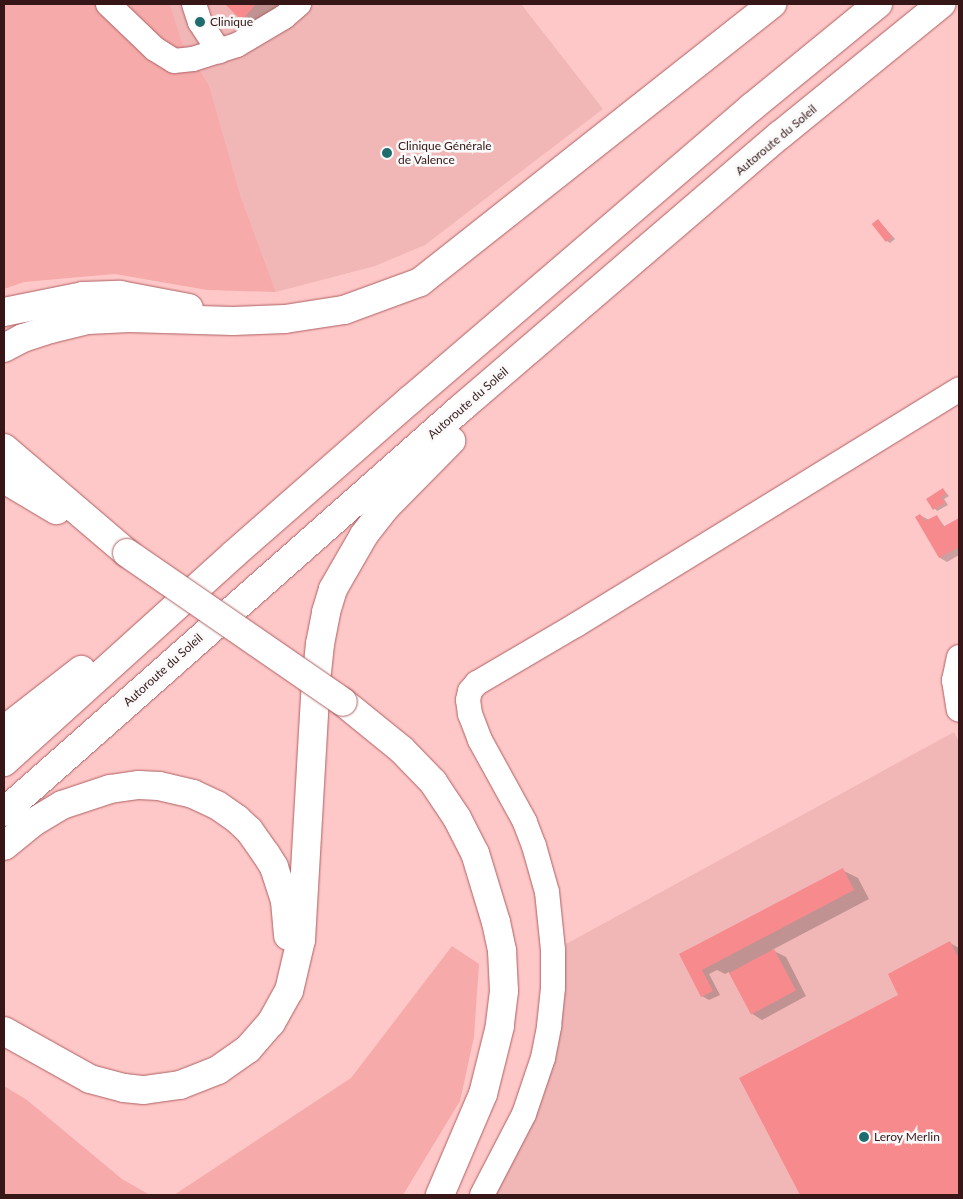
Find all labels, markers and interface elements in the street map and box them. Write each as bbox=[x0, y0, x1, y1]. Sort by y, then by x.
place label: Clinique bbox=[210, 15, 253, 29]
marker: Clinique bbox=[194, 16, 206, 28]
street label: Autoroute du Soleil bbox=[732, 102, 820, 178]
place label: Clinique Générale de Valence bbox=[398, 139, 492, 167]
marker: Clinique Générale de Valence bbox=[380, 146, 394, 160]
street label: Autoroute du Soleil bbox=[425, 364, 511, 442]
street label: Autoroute du Soleil bbox=[120, 631, 206, 709]
place label: Leroy Merlin bbox=[874, 1130, 940, 1144]
marker: Leroy Merlin bbox=[858, 1131, 870, 1143]

